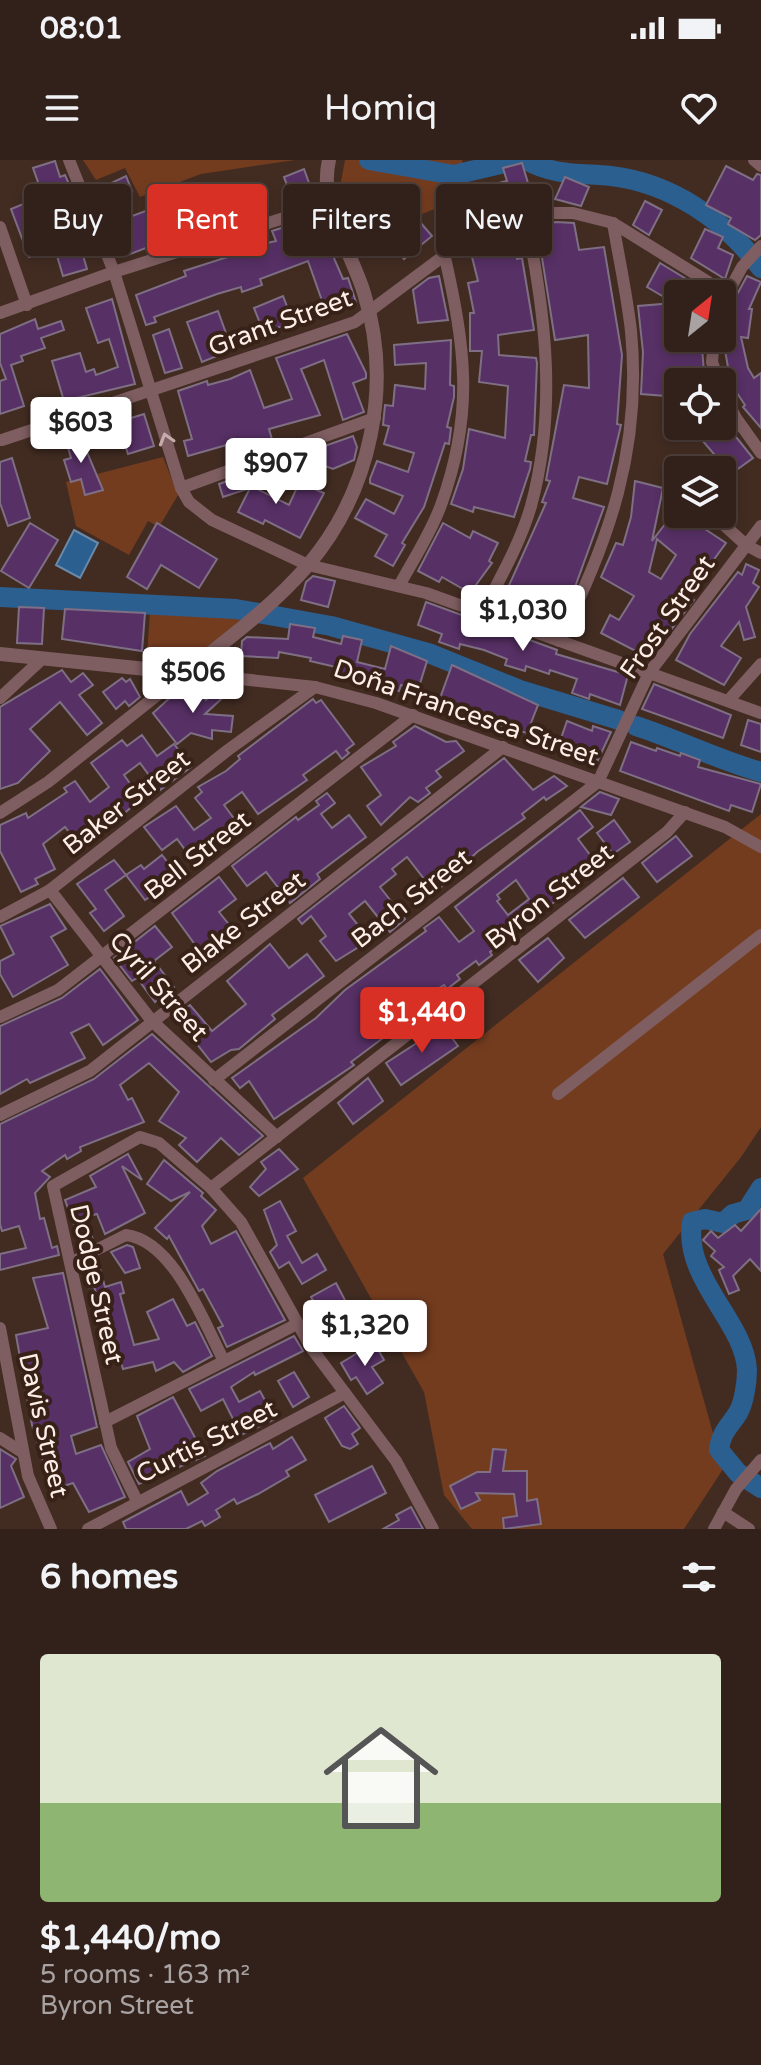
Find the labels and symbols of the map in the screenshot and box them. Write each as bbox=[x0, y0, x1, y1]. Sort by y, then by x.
north arrow bbox=[664, 280, 736, 352]
street label: Grant Street bbox=[204, 282, 356, 363]
pin: $603 bbox=[34, 397, 128, 465]
one-way arrow bbox=[159, 433, 175, 447]
pin: $907 bbox=[229, 438, 323, 506]
street label: Frost Street bbox=[613, 549, 721, 685]
pin: $1,030 bbox=[458, 585, 588, 653]
pin: $506 bbox=[146, 647, 240, 715]
street label: Doña Francesca Street bbox=[329, 653, 602, 772]
street label: Baker Street bbox=[57, 743, 196, 861]
street label: Bell Street bbox=[138, 804, 257, 907]
street label: Byron Street bbox=[479, 837, 620, 956]
street label: Bach Street bbox=[345, 842, 477, 955]
street label: Blake Street bbox=[175, 864, 311, 980]
street label: Cyril Street bbox=[103, 925, 215, 1047]
pin: $1,440 bbox=[357, 987, 487, 1055]
street label: Dodge Street bbox=[63, 1201, 130, 1367]
pin: $1,320 bbox=[300, 1300, 430, 1368]
street label: Davis Street bbox=[12, 1350, 75, 1500]
street label: Curtis Street bbox=[131, 1393, 282, 1490]

